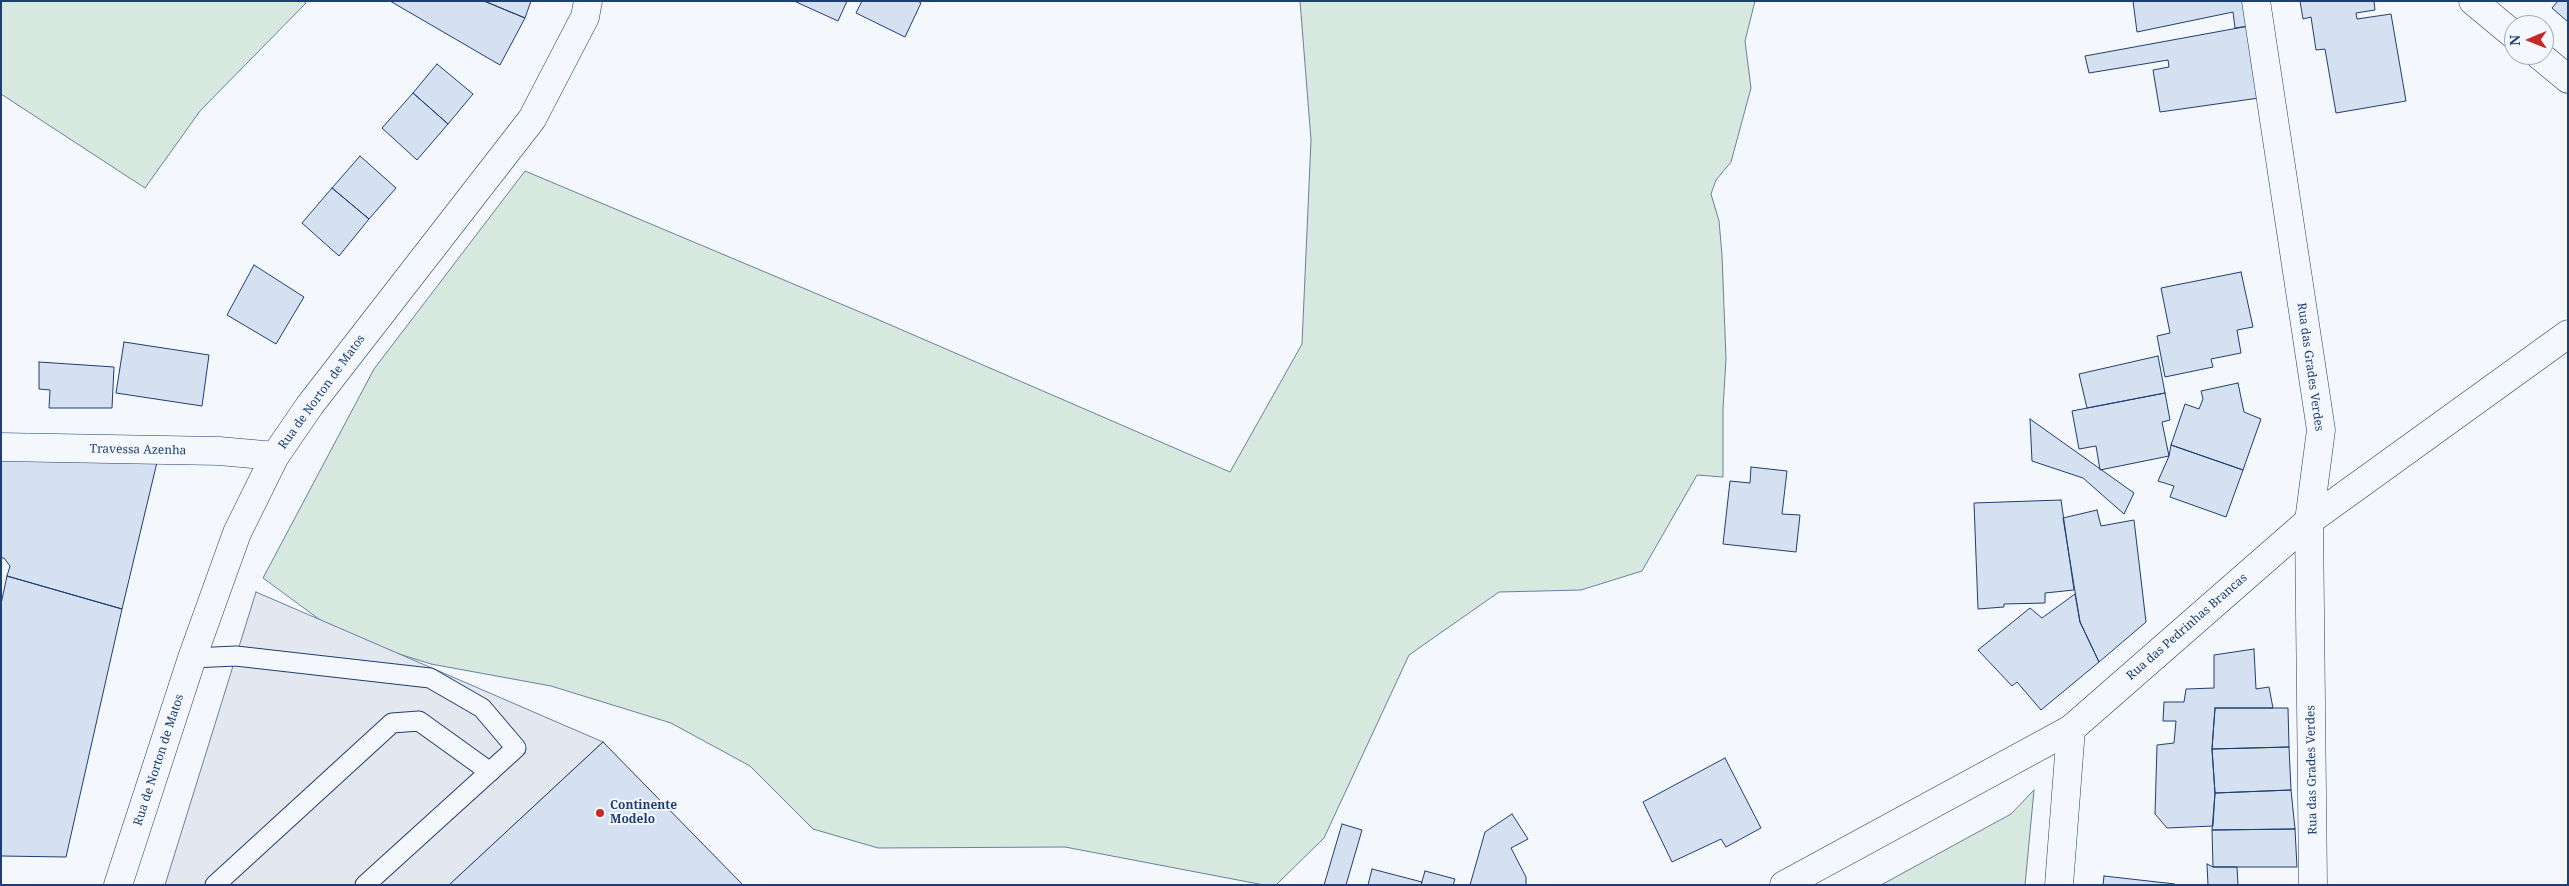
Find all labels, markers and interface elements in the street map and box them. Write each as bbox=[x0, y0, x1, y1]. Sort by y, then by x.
north arrow bbox=[2504, 15, 2554, 65]
text: N bbox=[2505, 35, 2524, 46]
street label: Rua das Grades Verdes bbox=[2294, 302, 2326, 432]
street label: Rua de Norton de Matos bbox=[276, 332, 368, 452]
street label: Travessa Azenha bbox=[90, 442, 186, 458]
street label: Rua das Pedrinhas Brancas bbox=[2124, 571, 2250, 683]
street label: Rua de Norton de Matos bbox=[131, 692, 187, 828]
street label: Rua das Grades Verdes bbox=[2304, 705, 2320, 835]
place label: Continente Modelo bbox=[610, 799, 677, 827]
marker: Continente Modelo bbox=[594, 807, 606, 819]

